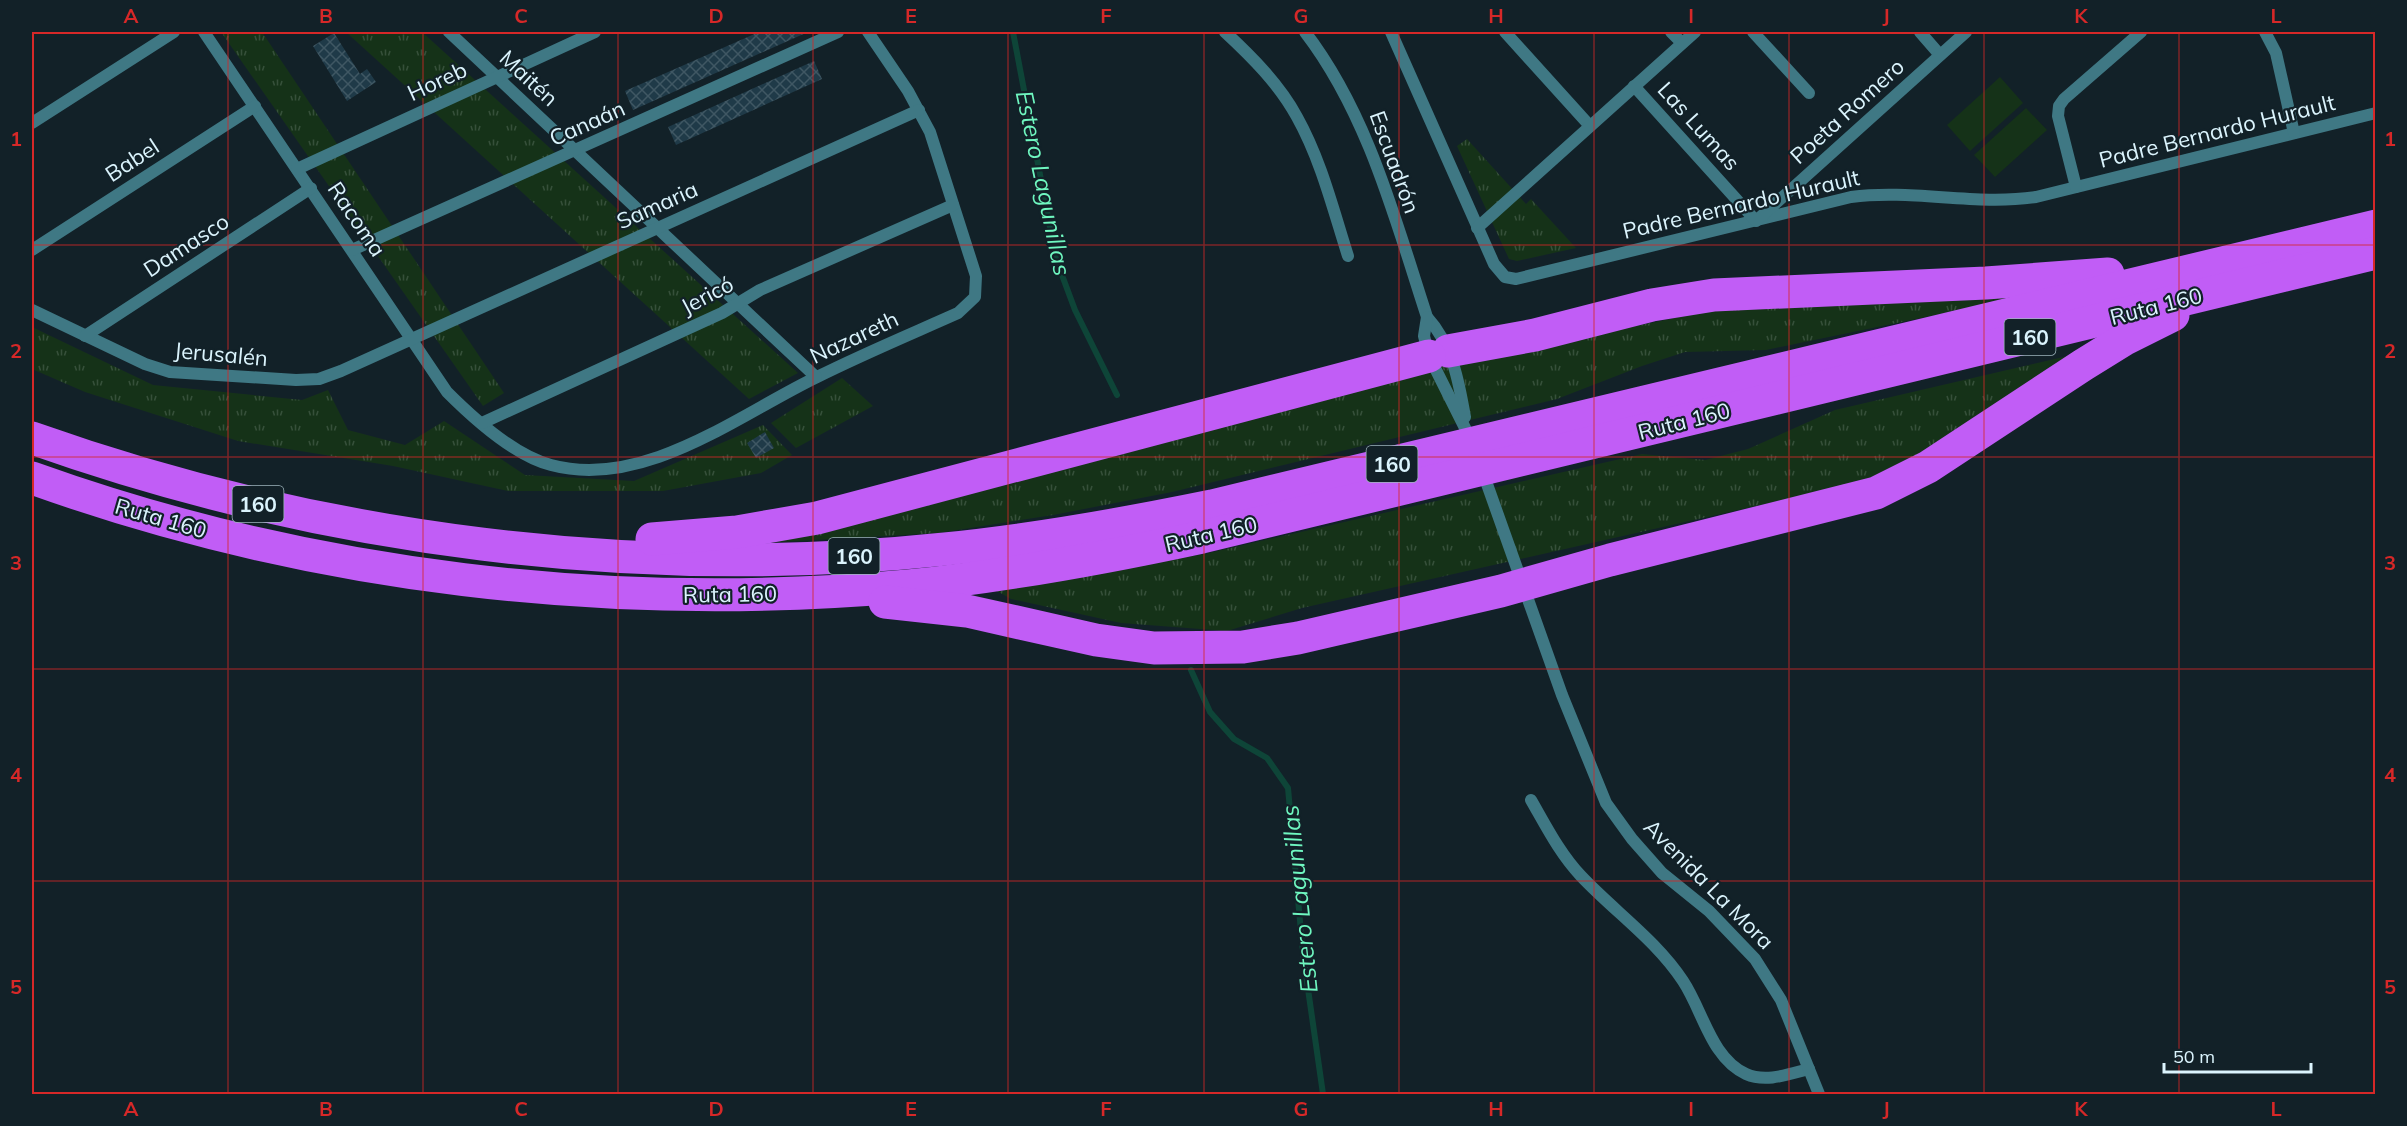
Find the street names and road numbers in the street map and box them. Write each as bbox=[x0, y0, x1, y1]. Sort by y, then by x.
street label: Maitén bbox=[494, 44, 564, 112]
street label: Poeta Romero bbox=[1784, 52, 1910, 170]
street label: Horeb bbox=[403, 55, 471, 107]
street label: Las Lumas bbox=[1652, 76, 1746, 176]
street label: Padre Bernardo Hurault bbox=[2096, 88, 2338, 174]
street label: Canaán bbox=[545, 94, 629, 152]
street label: Escuadrón bbox=[1364, 107, 1426, 217]
street label: Babel bbox=[100, 132, 164, 188]
street label: Padre Bernardo Hurault bbox=[1620, 163, 1863, 245]
street label: Samaria bbox=[612, 175, 702, 235]
street label: Racoma bbox=[322, 176, 392, 262]
street label: Damasco bbox=[138, 207, 234, 283]
street label: Jericó bbox=[676, 270, 738, 320]
street label: Ruta 160 bbox=[2107, 281, 2205, 331]
street label: Nazareth bbox=[805, 304, 903, 370]
road number: 160 bbox=[2004, 319, 2056, 355]
street label: Jerusalén bbox=[173, 336, 269, 372]
street label: Ruta 160 bbox=[1635, 396, 1733, 446]
road number: 160 bbox=[1366, 446, 1418, 482]
road number: 160 bbox=[232, 486, 284, 522]
street label: Ruta 160 bbox=[112, 492, 210, 544]
street label: Ruta 160 bbox=[1162, 510, 1260, 558]
road number: 160 bbox=[828, 538, 880, 574]
street label: Ruta 160 bbox=[683, 579, 777, 609]
street label: Avenida La Mora bbox=[1638, 813, 1780, 955]

